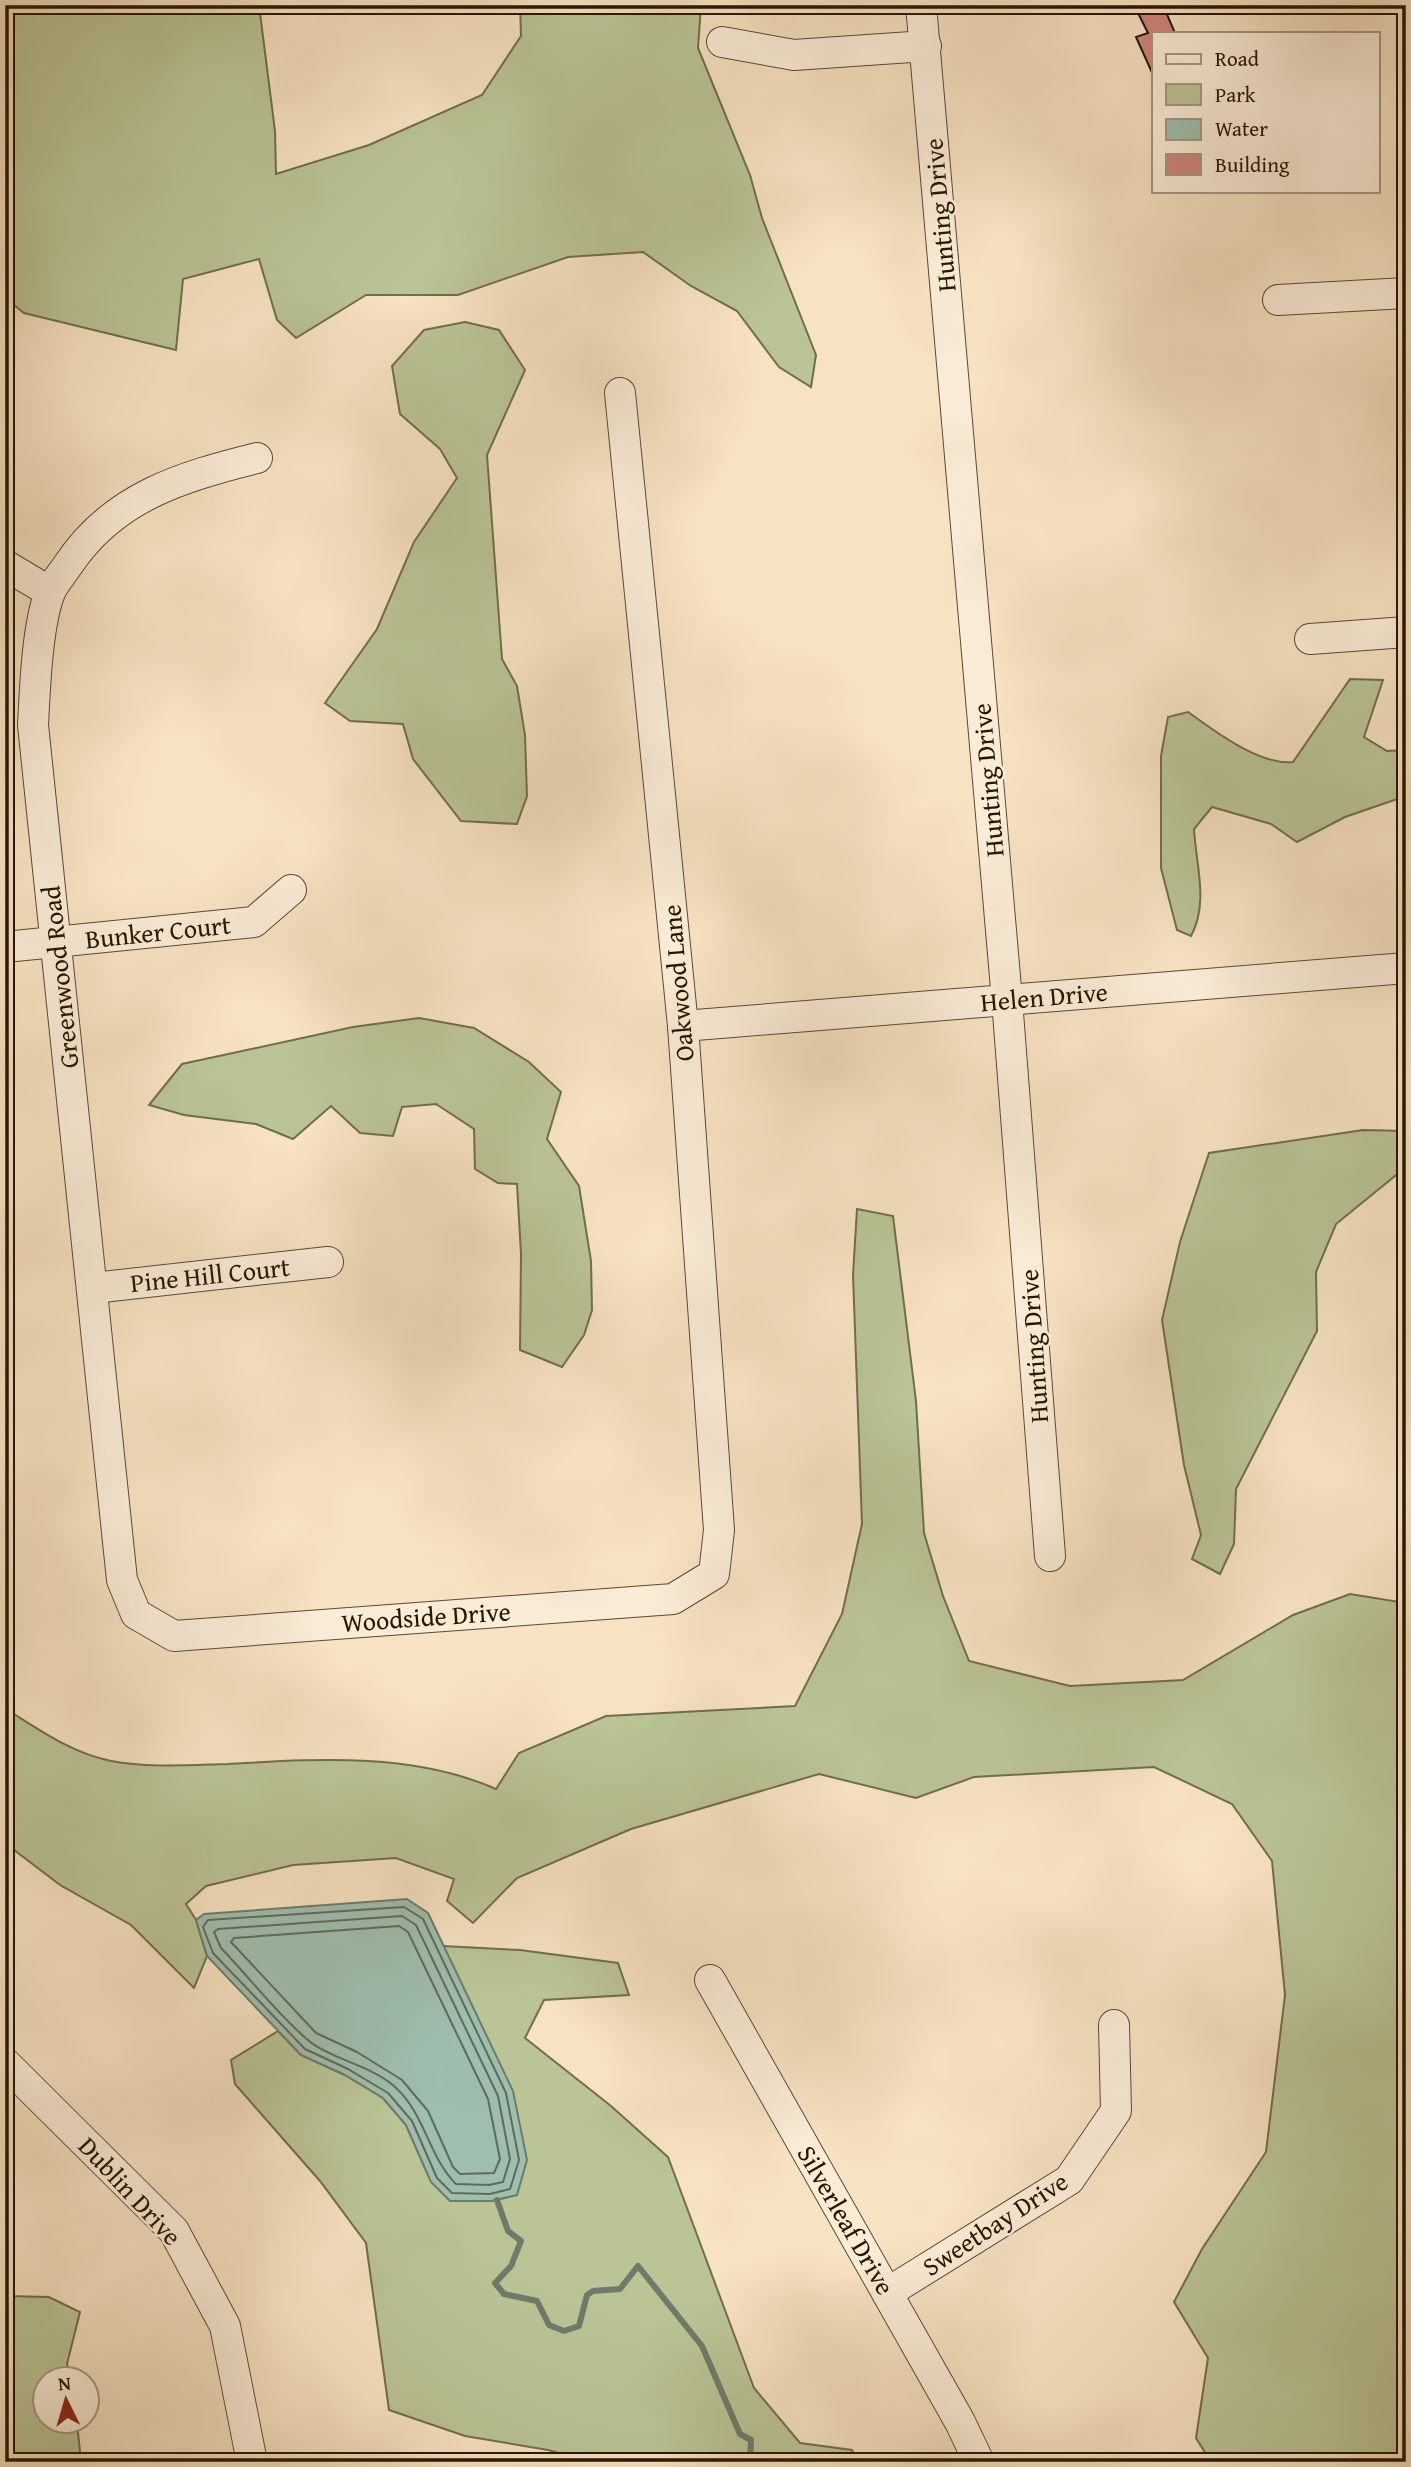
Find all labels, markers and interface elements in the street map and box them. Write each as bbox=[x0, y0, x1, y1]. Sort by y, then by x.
legend bbox=[1152, 32, 1380, 192]
text: Road bbox=[1215, 43, 1260, 74]
text: Park bbox=[1215, 79, 1256, 110]
text: Water bbox=[1215, 113, 1268, 144]
street label: Hunting Drive bbox=[913, 137, 966, 293]
text: Building bbox=[1215, 149, 1290, 180]
street label: Hunting Drive bbox=[961, 702, 1014, 858]
street label: Greenwood Road bbox=[31, 884, 88, 1070]
street label: Oakwood Lane bbox=[651, 903, 704, 1063]
street label: Bunker Court bbox=[83, 904, 233, 959]
street label: Helen Drive bbox=[979, 972, 1109, 1021]
street label: Pine Hill Court bbox=[128, 1247, 292, 1302]
street label: Hunting Drive bbox=[1009, 1268, 1058, 1424]
street label: Woodside Drive bbox=[340, 1591, 512, 1642]
street label: Dublin Drive bbox=[70, 2127, 191, 2254]
street label: Silverleaf Drive bbox=[788, 2138, 905, 2302]
street label: Sweetbay Drive bbox=[914, 2162, 1075, 2285]
north arrow bbox=[32, 2366, 102, 2436]
text: N bbox=[57, 2369, 72, 2398]

